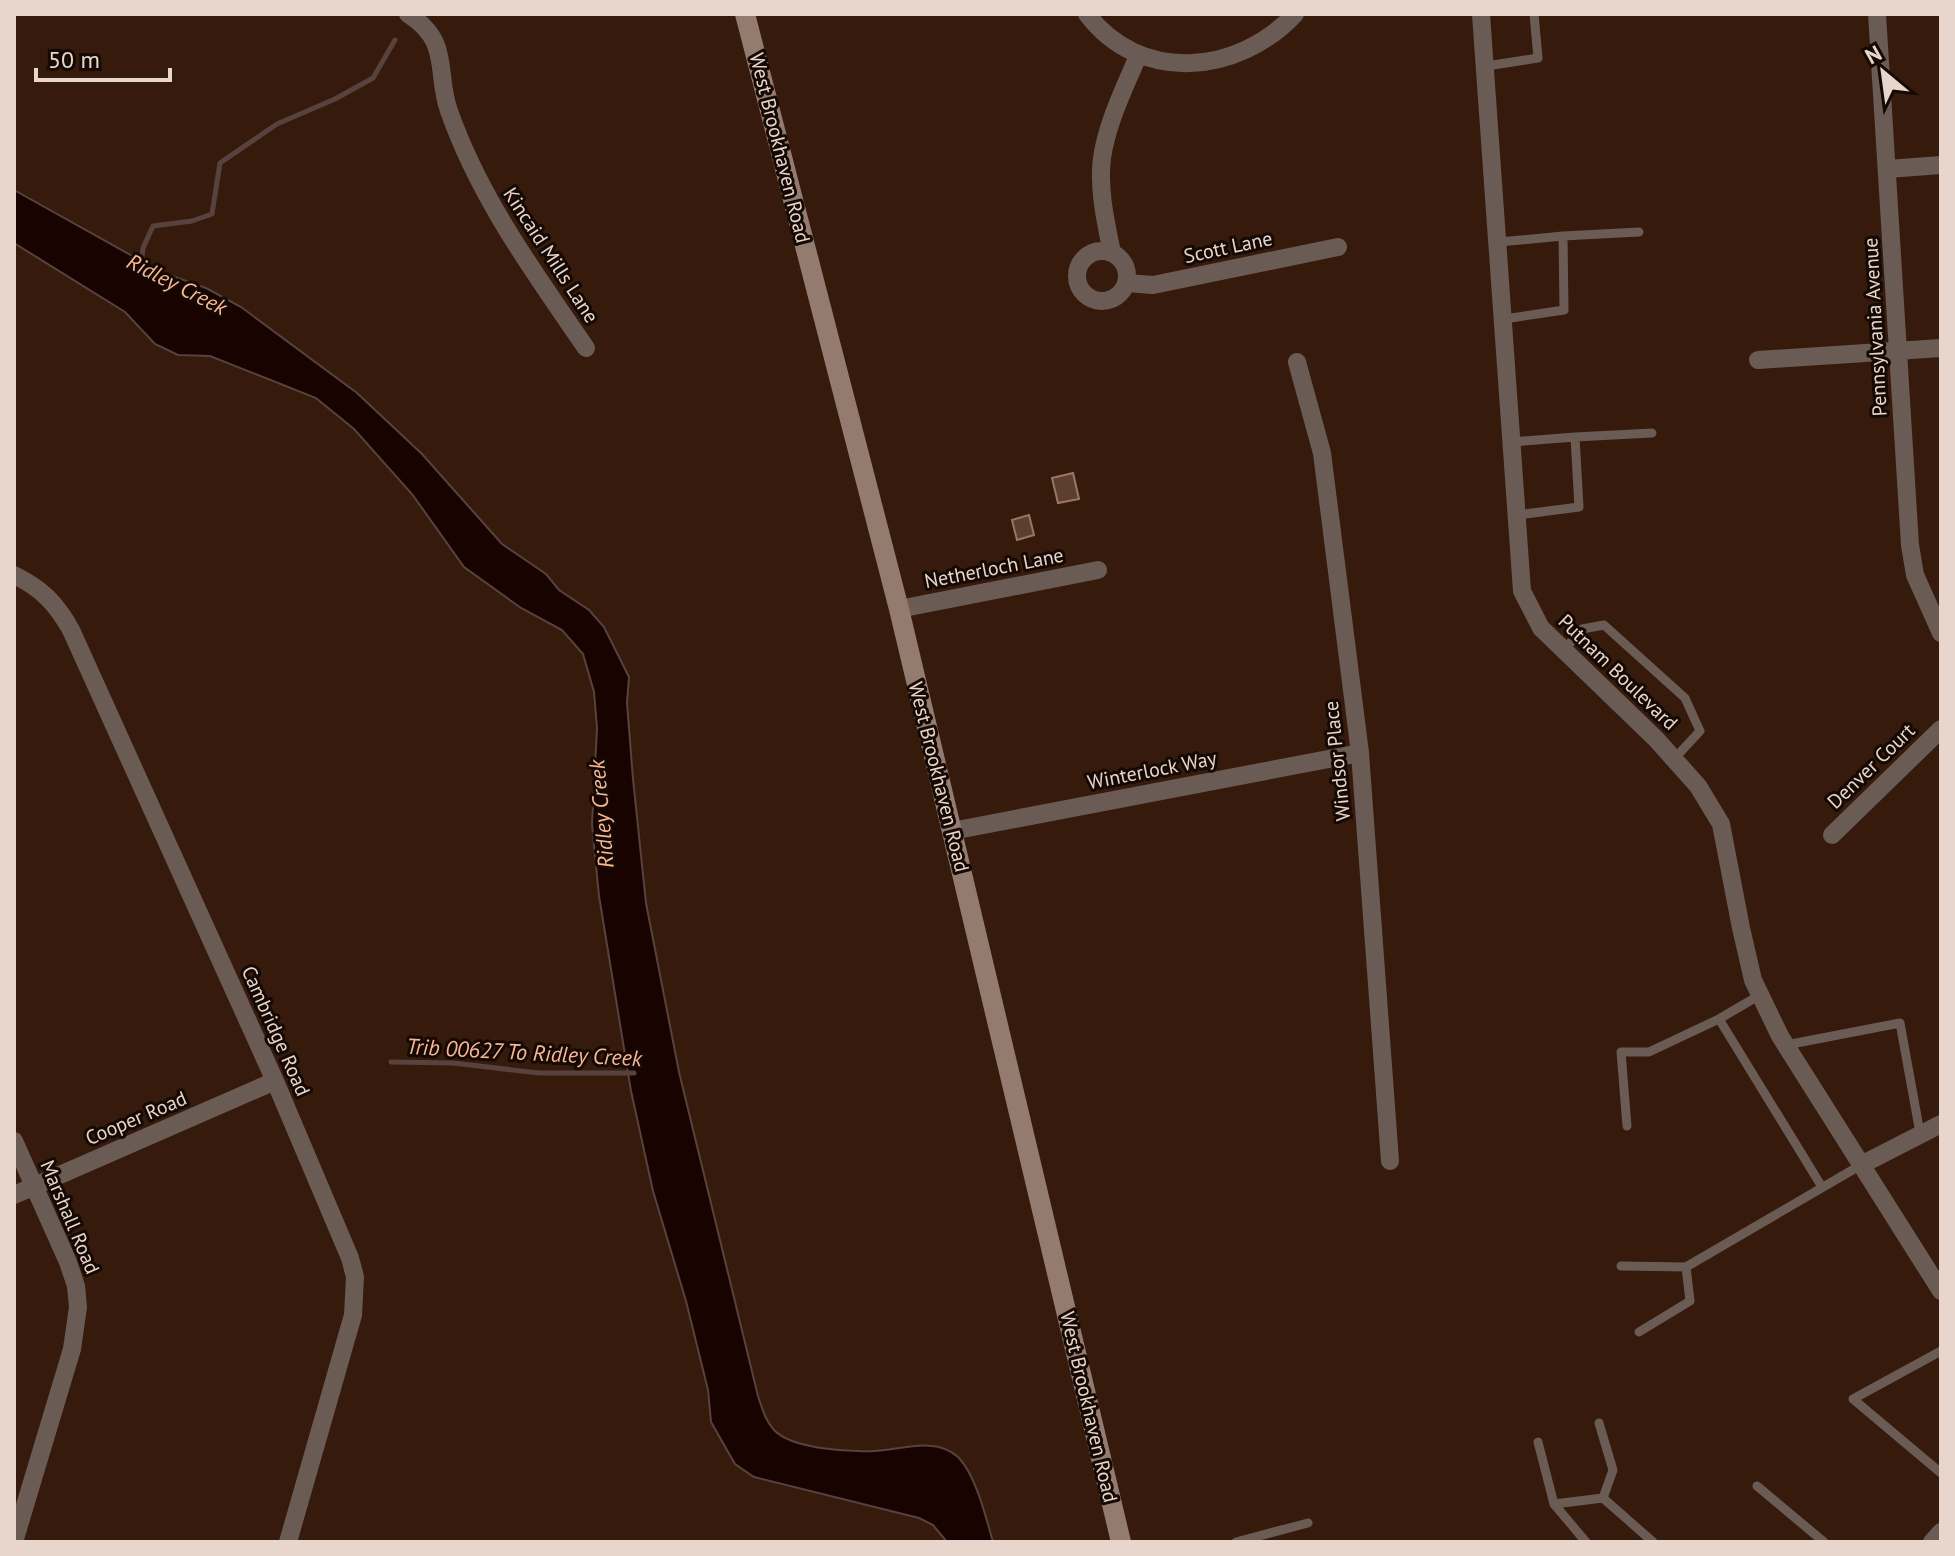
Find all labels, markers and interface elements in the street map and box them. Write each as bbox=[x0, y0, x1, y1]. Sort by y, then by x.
scale bar bbox=[36, 32, 170, 82]
north arrow bbox=[1843, 32, 1923, 112]
text: N bbox=[1860, 39, 1886, 70]
text: 50 m bbox=[48, 44, 100, 75]
street label: West Brookhaven Road bbox=[744, 50, 816, 246]
street label: Kincaid Mills Lane bbox=[497, 182, 605, 328]
street label: Scott Lane bbox=[1181, 225, 1275, 269]
street label: Pennsylvania Avenue bbox=[1857, 237, 1893, 417]
water label: Ridley Creek bbox=[122, 247, 233, 322]
street label: Netherloch Lane bbox=[922, 542, 1066, 594]
street label: Putnam Boulevard bbox=[1553, 608, 1683, 736]
street label: West Brookhaven Road bbox=[903, 679, 975, 875]
street label: Windsor Place bbox=[1318, 700, 1356, 822]
street label: Denver Court bbox=[1822, 717, 1921, 814]
street label: Winterlock Way bbox=[1085, 745, 1219, 795]
water label: Ridley Creek bbox=[582, 757, 620, 869]
street label: Cambridge Road bbox=[236, 962, 316, 1100]
water label: Trib 00627 To Ridley Creek bbox=[406, 1032, 644, 1072]
street label: Cooper Road bbox=[81, 1085, 191, 1151]
street label: Marshall Road bbox=[34, 1156, 106, 1278]
street label: West Brookhaven Road bbox=[1054, 1309, 1124, 1505]

